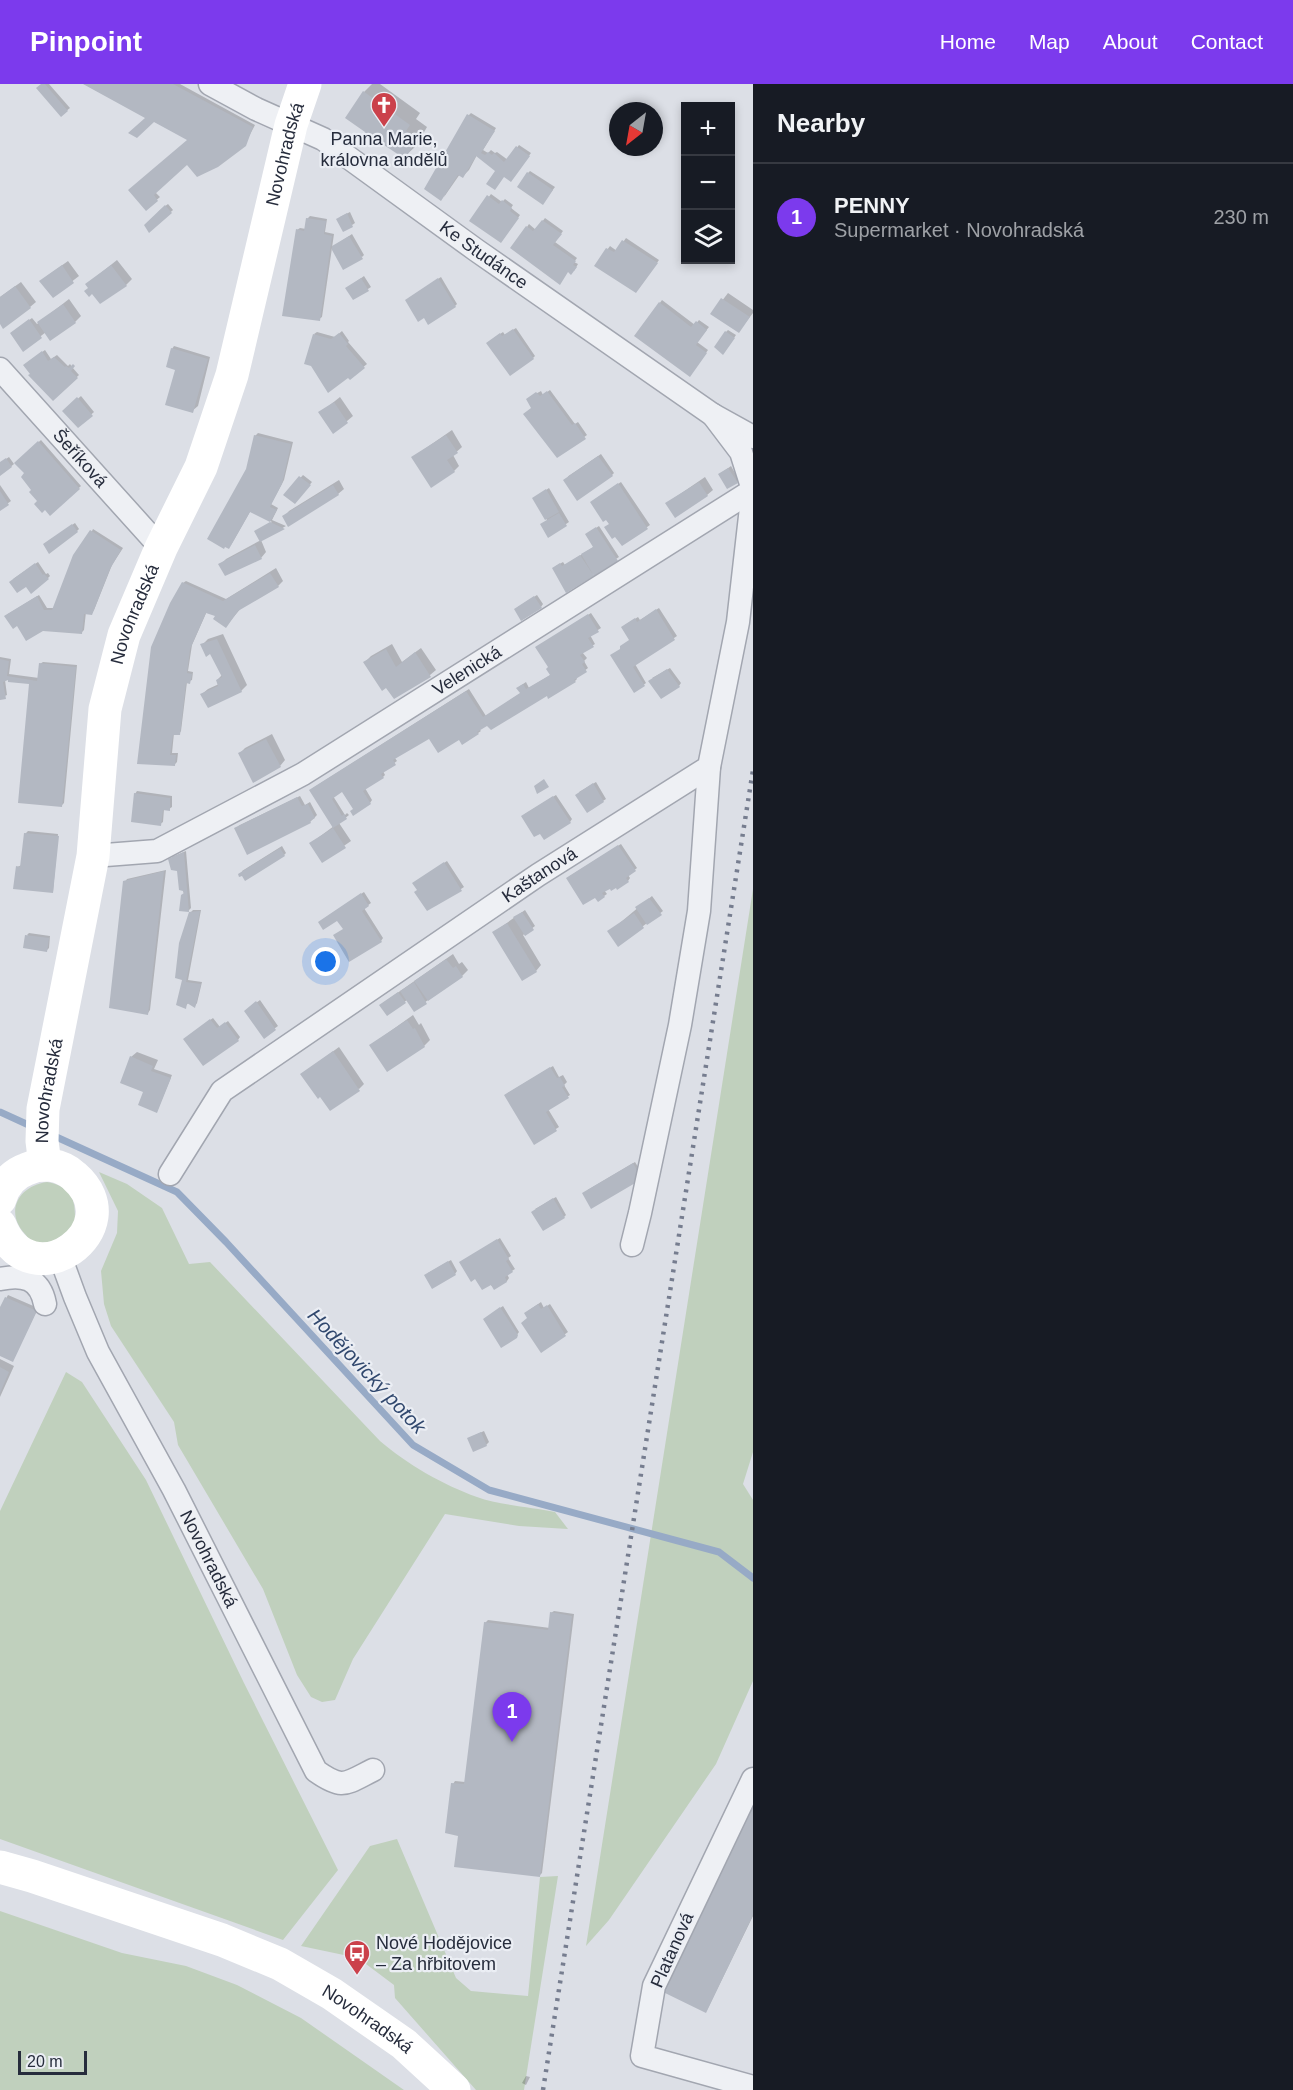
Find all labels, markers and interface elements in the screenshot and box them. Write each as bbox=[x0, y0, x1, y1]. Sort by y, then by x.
text: Pinpoint bbox=[30, 26, 142, 57]
text: Home bbox=[940, 30, 996, 53]
text: Map bbox=[1029, 30, 1070, 53]
text: About bbox=[1103, 30, 1158, 53]
text: Contact bbox=[1191, 30, 1263, 53]
church icon: Panna Marie, královna andělů bbox=[369, 90, 399, 128]
street label: Novohradská bbox=[262, 99, 308, 208]
north arrow bbox=[609, 102, 663, 156]
map controls bbox=[681, 102, 735, 264]
button: + bbox=[681, 102, 735, 156]
text: Nearby bbox=[777, 108, 865, 138]
place label: Panna Marie, královna andělů bbox=[320, 129, 448, 170]
button: − bbox=[681, 156, 735, 210]
text: PENNY bbox=[834, 193, 910, 218]
text: 1 bbox=[791, 206, 802, 228]
text: 230 m bbox=[1213, 206, 1269, 228]
button: layers bbox=[681, 210, 735, 264]
street label: Ke Studánce bbox=[436, 217, 532, 293]
text: Supermarket · Novohradská bbox=[834, 219, 1084, 241]
street label: Šeříková bbox=[49, 424, 112, 492]
street label: Novohradská bbox=[107, 560, 163, 667]
street label: Velenická bbox=[429, 641, 506, 700]
street label: Kaštanová bbox=[498, 843, 581, 907]
your location bbox=[311, 947, 340, 976]
street label: Novohradská bbox=[32, 1036, 67, 1144]
water label: Hodějovický potok bbox=[304, 1304, 431, 1439]
street label: Novohradská bbox=[176, 1507, 242, 1612]
pin: 1 bbox=[492, 1692, 532, 1742]
street label: Platanová bbox=[647, 1908, 698, 1991]
place label: Nové Hodějovice – Za hřbitovem bbox=[376, 1933, 512, 1974]
bus stop icon: Nové Hodějovice – Za hřbitovem bbox=[342, 1938, 372, 1976]
street label: Novohradská bbox=[319, 1981, 418, 2058]
scale bar bbox=[18, 2048, 87, 2076]
text: 20 m bbox=[27, 2053, 63, 2070]

